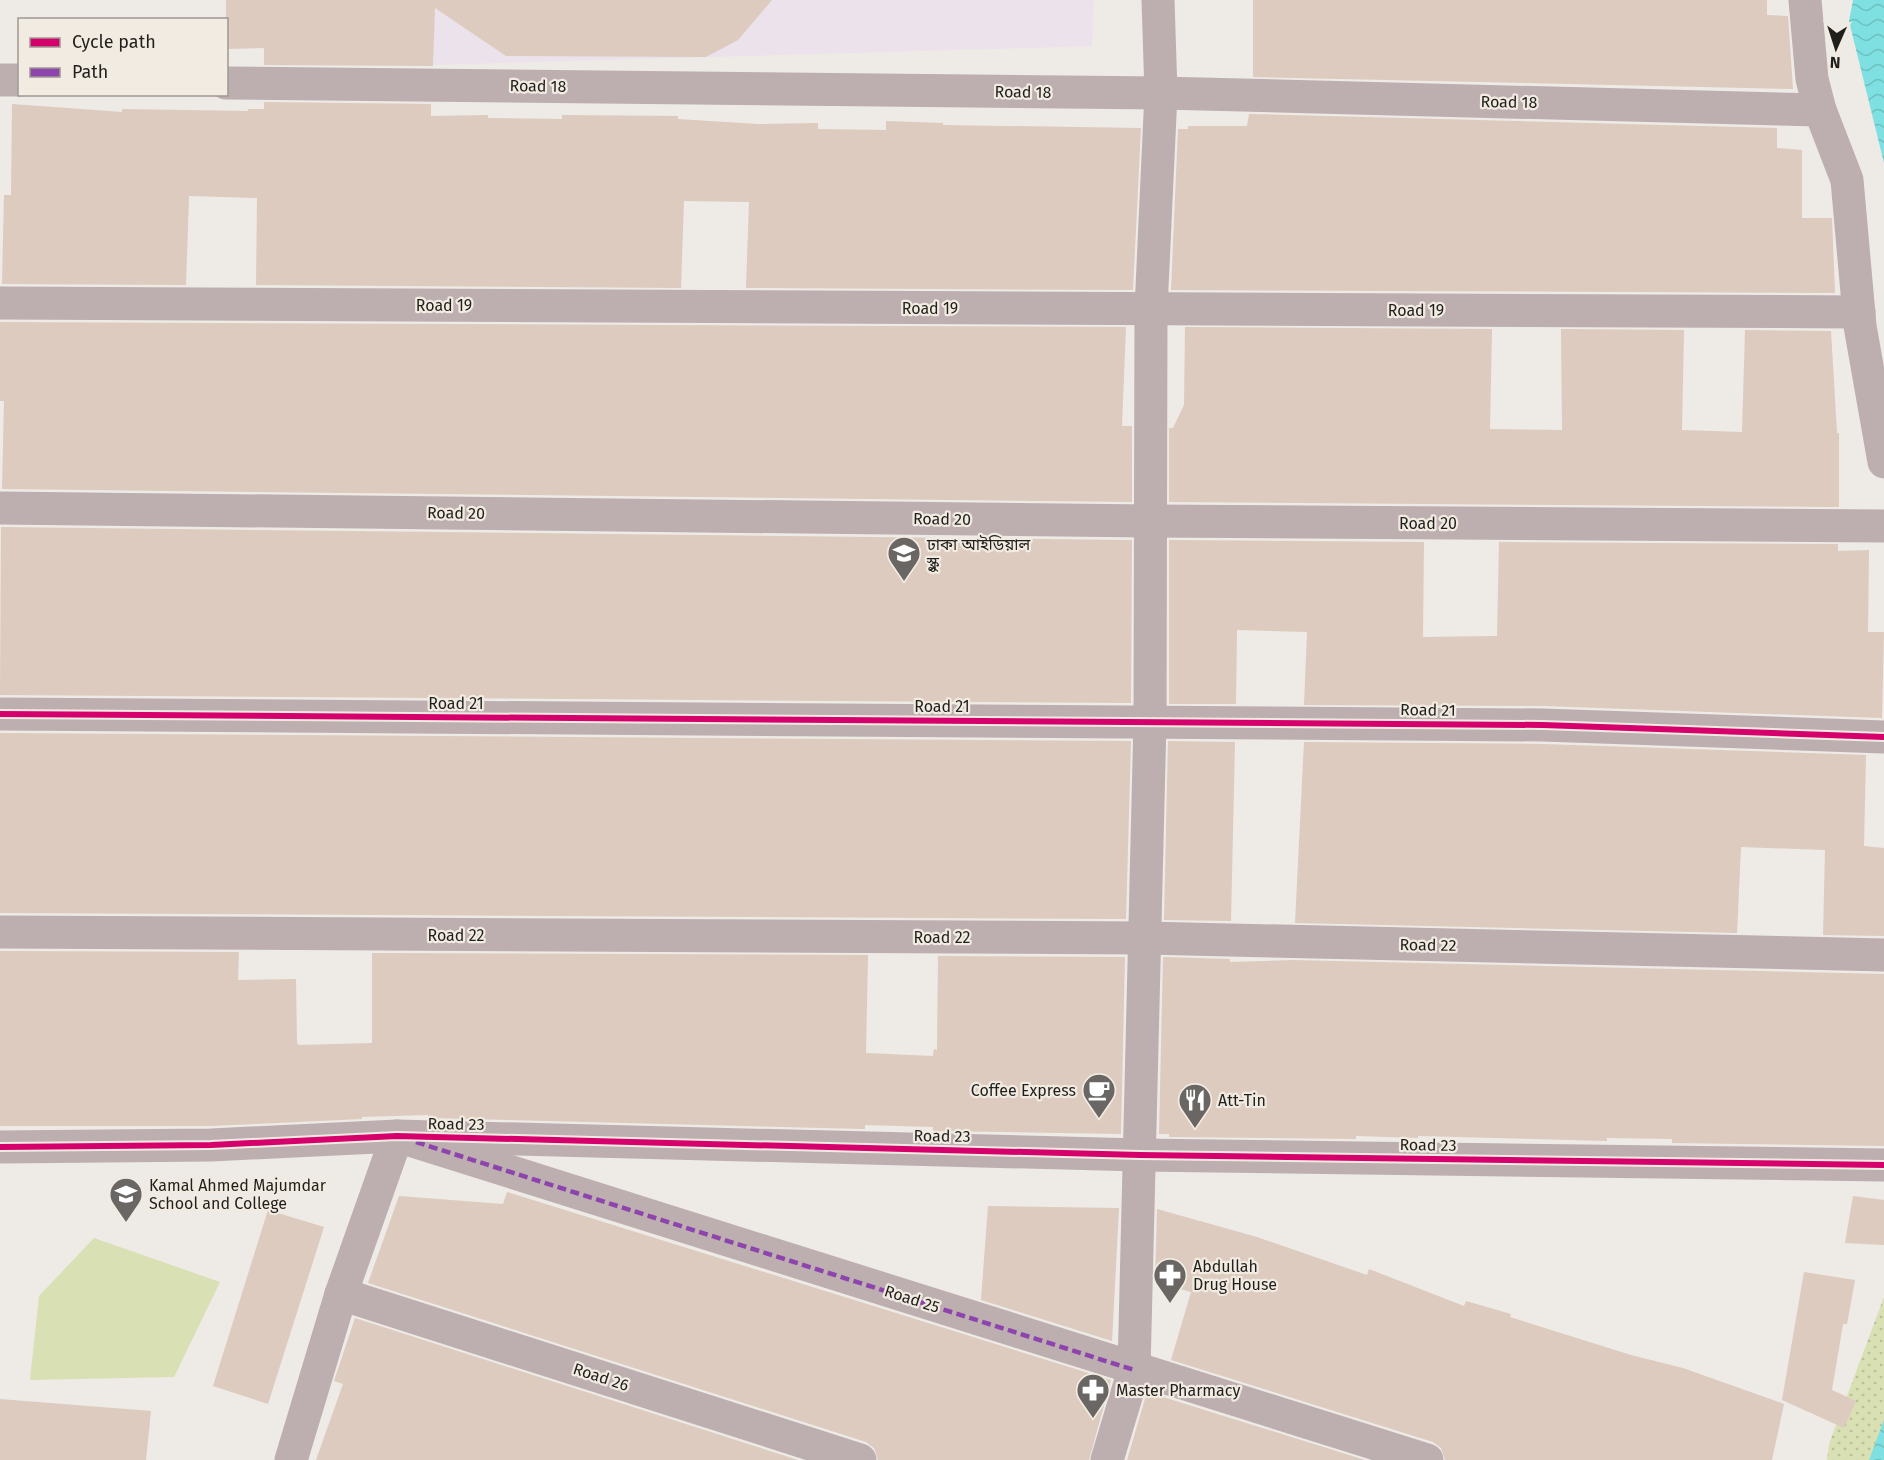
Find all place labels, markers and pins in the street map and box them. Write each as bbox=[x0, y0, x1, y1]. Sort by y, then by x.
school or university icon: ঢাকা আইডিয়াল স্কুল bbox=[886, 535, 922, 582]
place label: ঢাকা আইডিয়াল স্কুল bbox=[926, 535, 1030, 572]
cafe icon: Coffee Express bbox=[1081, 1072, 1117, 1119]
place label: Coffee Express bbox=[971, 1081, 1076, 1100]
restaurant icon: Att-Tin bbox=[1177, 1082, 1213, 1129]
place label: Att-Tin bbox=[1218, 1091, 1266, 1110]
school or university icon: Kamal Ahmed Majumdar School and College bbox=[108, 1176, 144, 1223]
place label: Kamal Ahmed Majumdar School and College bbox=[149, 1176, 327, 1213]
pharmacy icon: Abdullah Drug House bbox=[1152, 1257, 1188, 1304]
place label: Abdullah Drug House bbox=[1193, 1257, 1277, 1294]
pharmacy icon: Master Pharmacy bbox=[1075, 1372, 1111, 1419]
place label: Master Pharmacy bbox=[1116, 1381, 1240, 1400]

